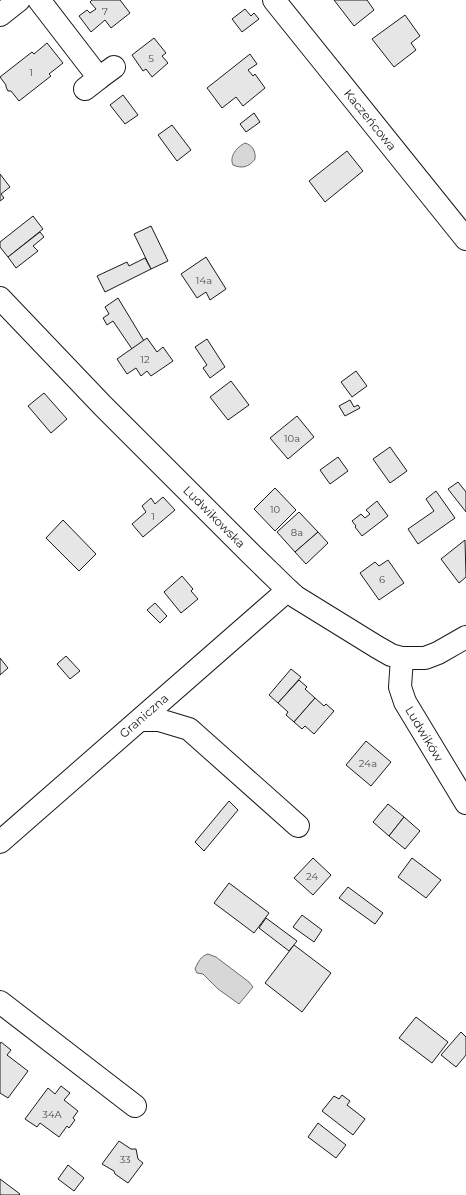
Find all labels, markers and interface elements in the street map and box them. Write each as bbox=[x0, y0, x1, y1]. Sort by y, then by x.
house number: 7 bbox=[102, 5, 108, 18]
house number: 5 bbox=[148, 52, 154, 65]
house number: 1 bbox=[29, 66, 33, 79]
street label: Kaczeńcowa bbox=[341, 86, 400, 154]
house number: 14a bbox=[196, 274, 212, 287]
house number: 12 bbox=[140, 353, 150, 366]
house number: 10a bbox=[284, 432, 300, 445]
street label: Ludwikowska bbox=[180, 482, 249, 551]
house number: 10 bbox=[270, 503, 280, 516]
house number: 1 bbox=[151, 510, 155, 523]
house number: 8a bbox=[291, 526, 303, 539]
house number: 6 bbox=[379, 573, 385, 586]
street label: Graniczna bbox=[116, 690, 171, 741]
street label: Ludwików bbox=[402, 703, 447, 764]
house number: 24a bbox=[359, 757, 377, 770]
house number: 24 bbox=[306, 870, 318, 883]
house number: 34A bbox=[42, 1108, 63, 1121]
house number: 33 bbox=[119, 1153, 131, 1166]

